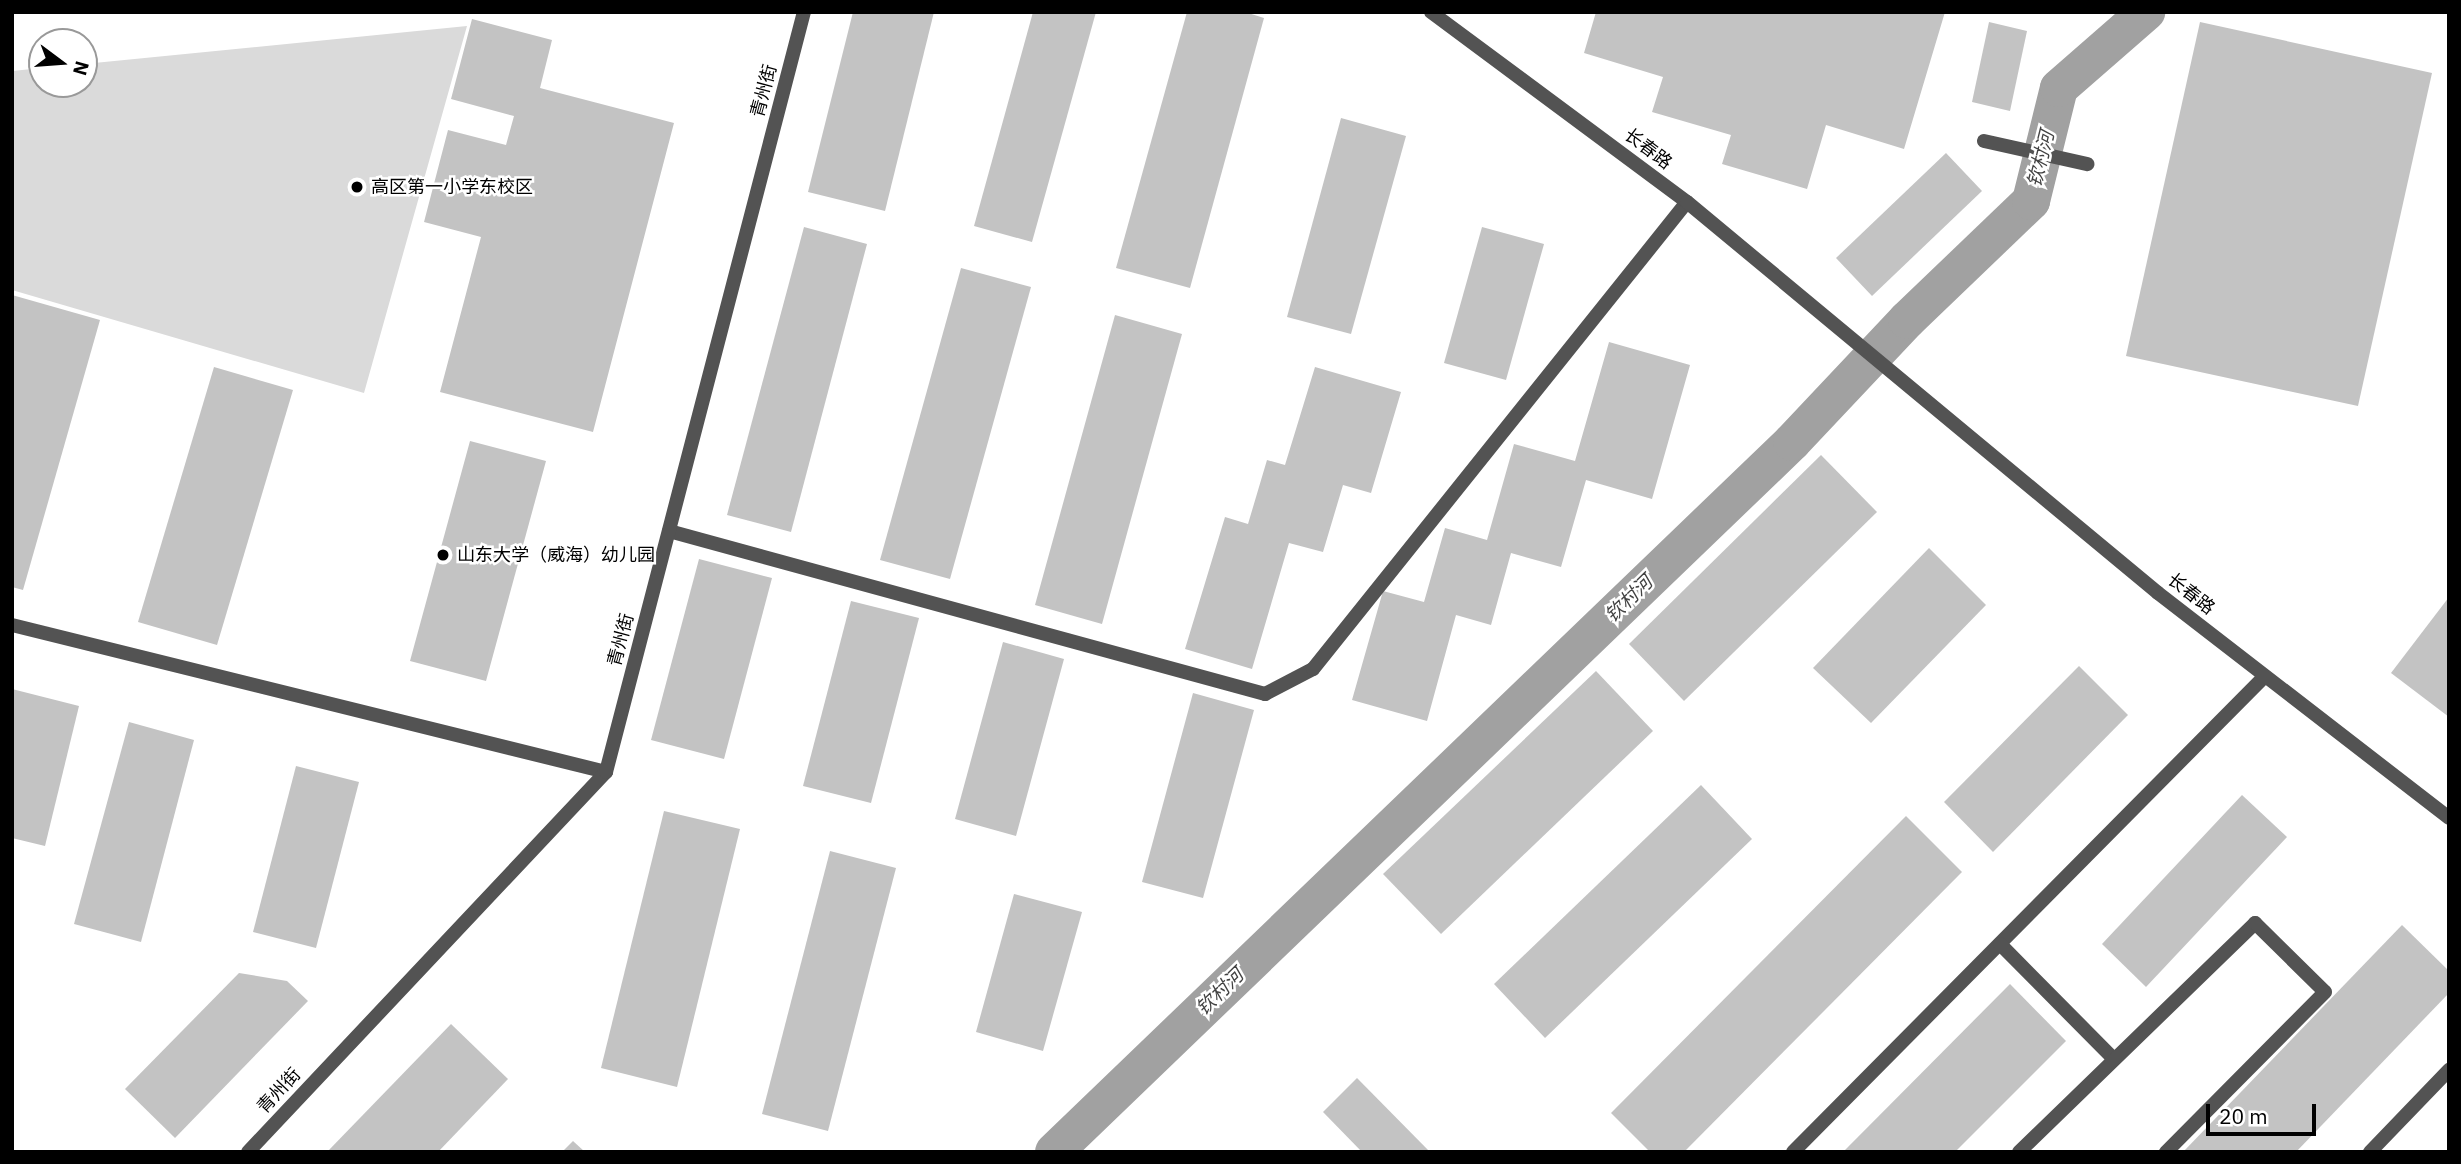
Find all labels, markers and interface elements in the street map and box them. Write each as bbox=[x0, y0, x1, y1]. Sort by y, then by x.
north arrow bbox=[28, 28, 98, 98]
text: N bbox=[68, 58, 95, 78]
street label: 青州街 bbox=[747, 62, 781, 120]
street label: 长春路 bbox=[1620, 124, 1676, 174]
water label: 钦村河 bbox=[2023, 129, 2059, 189]
place label: 高区第一小学东校区 bbox=[371, 176, 533, 198]
marker: 高区第一小学东校区 bbox=[349, 179, 365, 195]
place label: 山东大学（威海）幼儿园 bbox=[457, 544, 655, 566]
marker: 山东大学（威海）幼儿园 bbox=[435, 547, 451, 563]
street label: 长春路 bbox=[2163, 569, 2219, 619]
water label: 钦村河 bbox=[1601, 571, 1657, 627]
street label: 青州街 bbox=[604, 611, 638, 669]
water label: 钦村河 bbox=[1192, 964, 1248, 1020]
street label: 青州街 bbox=[253, 1064, 305, 1118]
scale bar bbox=[2209, 1090, 2319, 1134]
text: 20 m bbox=[2219, 1102, 2268, 1130]

